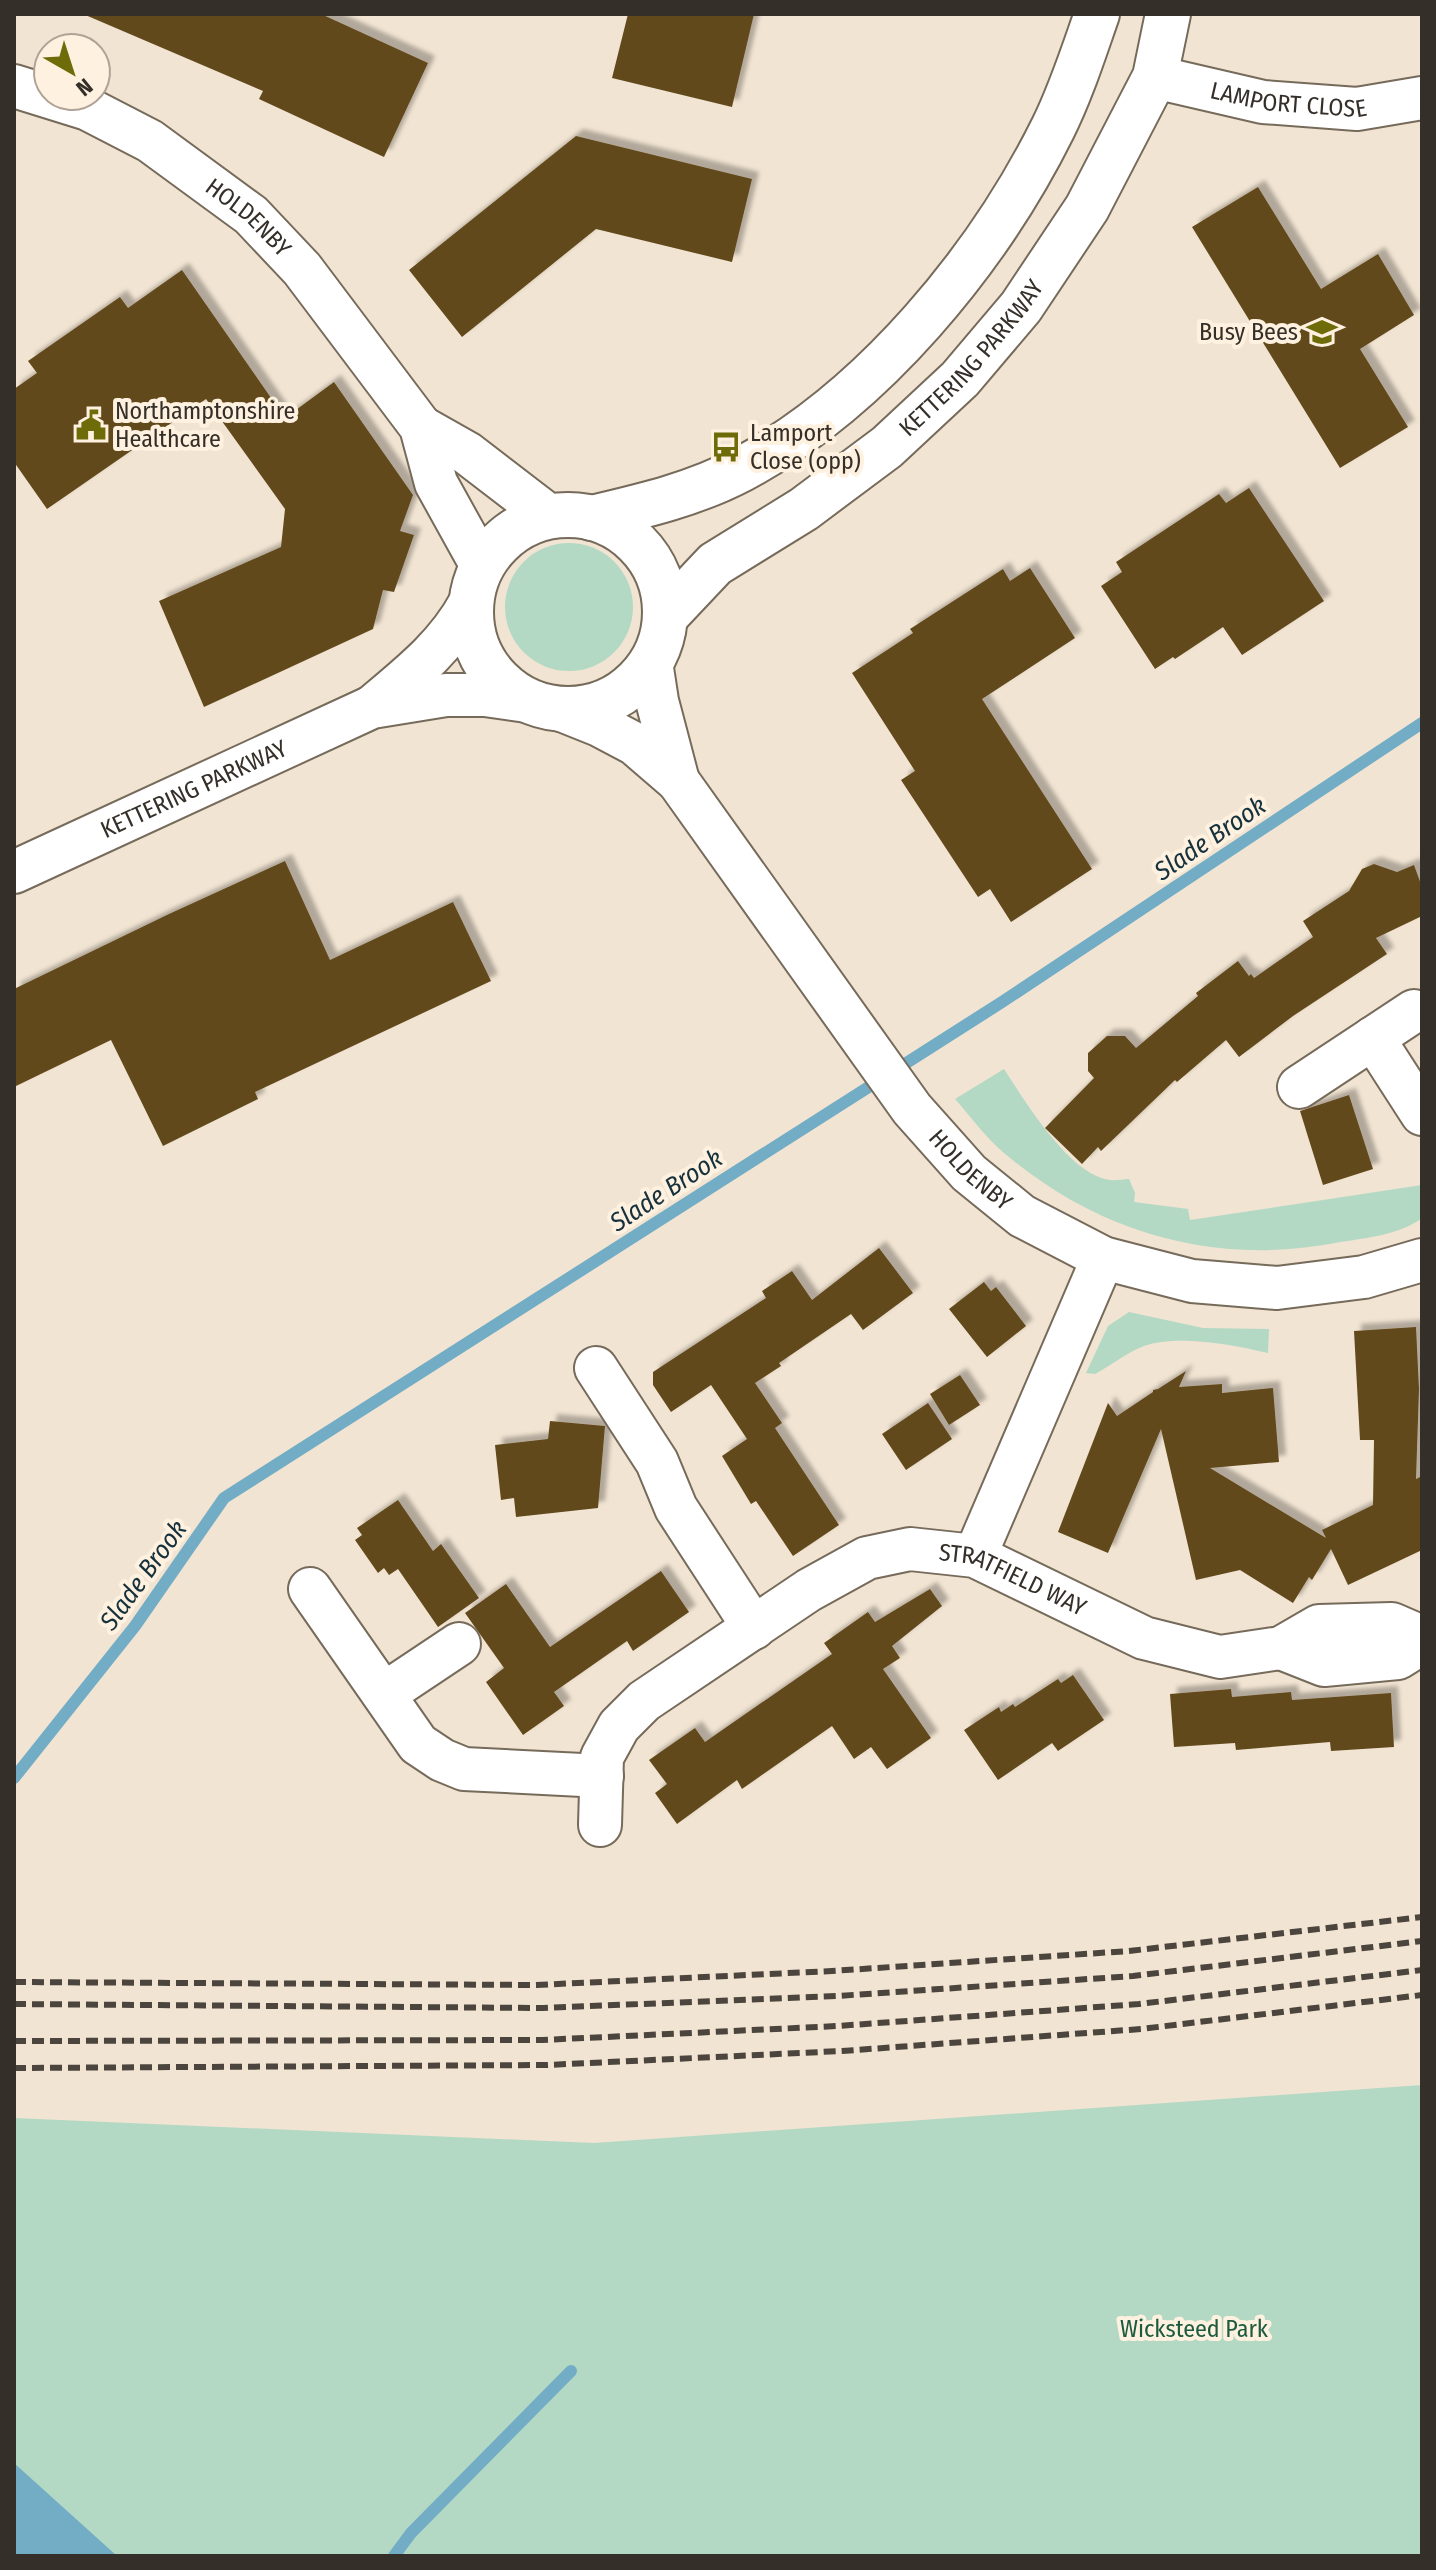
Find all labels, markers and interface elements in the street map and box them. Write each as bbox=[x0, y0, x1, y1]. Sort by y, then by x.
north arrow bbox=[32, 32, 112, 112]
text: N bbox=[71, 73, 98, 102]
street label: LAMPORT CLOSE bbox=[1208, 76, 1369, 123]
street label: HOLDENBY bbox=[200, 173, 297, 262]
street label: KETTERING PARKWAY bbox=[894, 274, 1049, 442]
school or university icon: Busy Bees bbox=[1305, 315, 1339, 349]
place label: Busy Bees bbox=[1199, 318, 1298, 346]
place label: Northamptonshire Healthcare bbox=[115, 397, 295, 453]
public building icon: Northamptonshire Healthcare bbox=[74, 408, 108, 442]
place label: Lamport Close (opp) bbox=[750, 419, 861, 475]
bus stop icon: Lamport Close (opp) bbox=[709, 430, 743, 464]
street label: KETTERING PARKWAY bbox=[96, 734, 291, 844]
water label: Slade Brook bbox=[1148, 790, 1272, 888]
street label: HOLDENBY bbox=[923, 1124, 1018, 1216]
water label: Slade Brook bbox=[603, 1143, 728, 1239]
water label: Slade Brook bbox=[93, 1514, 194, 1637]
street label: STRATFIELD WAY bbox=[938, 1538, 1091, 1622]
park label: Wicksteed Park bbox=[1120, 2315, 1269, 2343]

